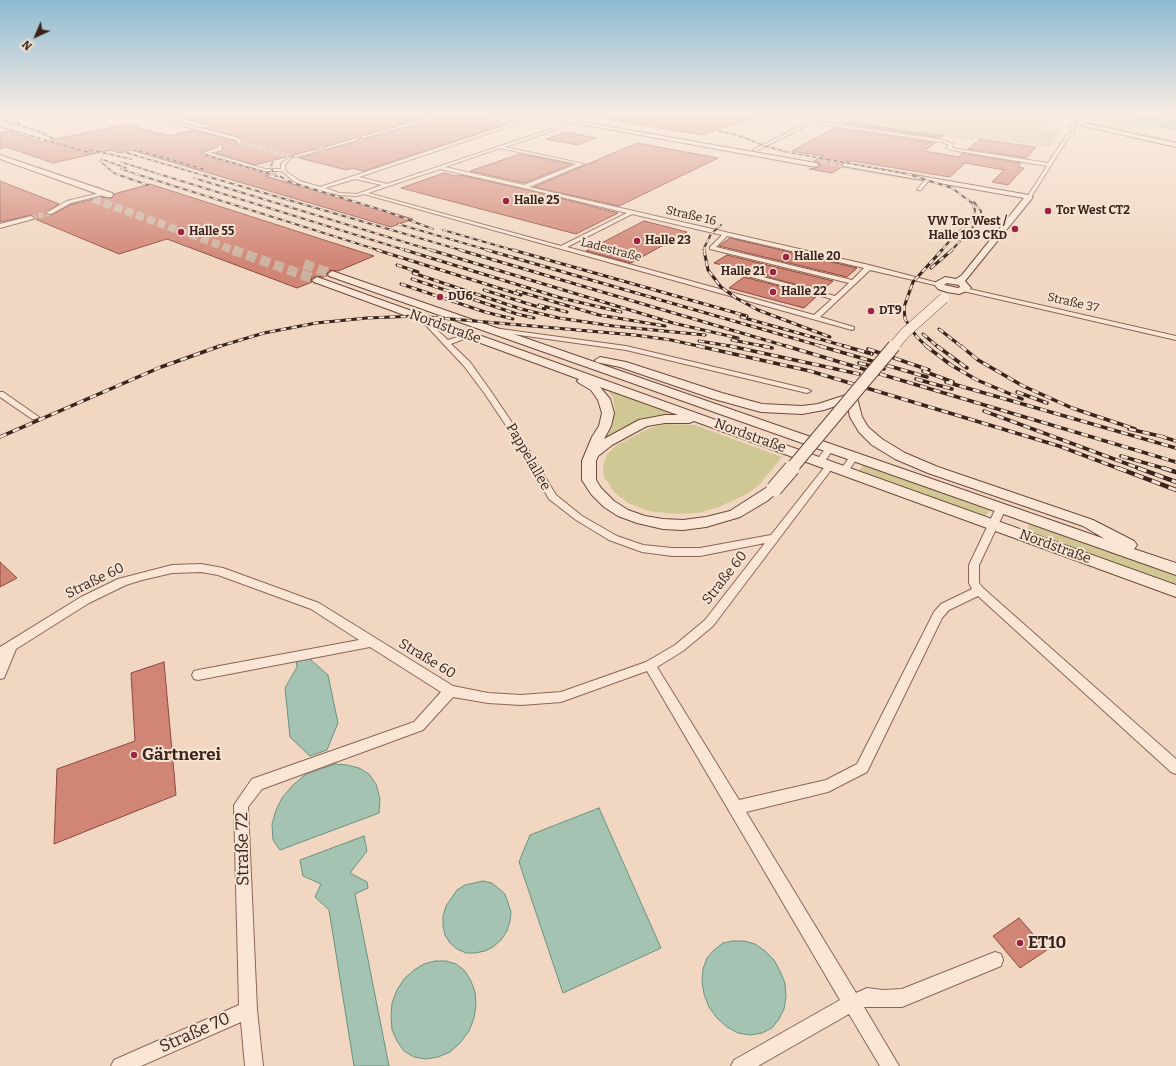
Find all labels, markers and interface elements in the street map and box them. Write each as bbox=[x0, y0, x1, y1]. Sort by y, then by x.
north arrow bbox=[16, 16, 56, 56]
text: N bbox=[20, 37, 35, 53]
place label: Halle 25 bbox=[514, 194, 560, 208]
marker: Halle 25 bbox=[501, 196, 511, 206]
street label: Straße 16 bbox=[664, 203, 718, 229]
place label: Tor West CT2 bbox=[1056, 204, 1130, 218]
marker: Tor West CT2 bbox=[1043, 206, 1053, 216]
place label: VW Tor West / Halle 103 CKD bbox=[927, 215, 1007, 243]
marker: VW Tor West / Halle 103 CKD bbox=[1010, 224, 1020, 234]
place label: Halle 55 bbox=[189, 225, 234, 239]
marker: Halle 55 bbox=[176, 227, 186, 237]
place label: Halle 23 bbox=[645, 234, 691, 248]
street label: Ladestraße bbox=[579, 235, 643, 265]
marker: Halle 23 bbox=[632, 236, 642, 246]
place label: Halle 20 bbox=[794, 250, 841, 264]
marker: Halle 20 bbox=[781, 252, 791, 262]
place label: Halle 21 bbox=[721, 265, 765, 279]
marker: Halle 21 bbox=[768, 267, 778, 277]
place label: Halle 22 bbox=[781, 285, 827, 299]
marker: Halle 22 bbox=[768, 287, 778, 297]
place label: DU6 bbox=[448, 290, 473, 304]
street label: Straße 37 bbox=[1046, 290, 1100, 316]
marker: DU6 bbox=[435, 292, 445, 302]
place label: DT9 bbox=[879, 304, 902, 318]
street label: Nordstraße bbox=[407, 306, 483, 348]
marker: DT9 bbox=[866, 306, 876, 316]
street label: Nordstraße bbox=[712, 415, 788, 457]
street label: Pappelallee bbox=[502, 420, 554, 494]
street label: Nordstraße bbox=[1017, 526, 1093, 568]
street label: Straße 60 bbox=[699, 548, 751, 608]
street label: Straße 60 bbox=[63, 560, 127, 602]
street label: Straße 60 bbox=[396, 635, 458, 683]
place label: Gärtnerei bbox=[142, 745, 221, 765]
marker: Gärtnerei bbox=[129, 750, 139, 760]
street label: Straße 72 bbox=[232, 812, 254, 886]
place label: ET10 bbox=[1028, 933, 1066, 953]
marker: ET10 bbox=[1015, 938, 1025, 948]
street label: Straße 70 bbox=[157, 1008, 233, 1058]

